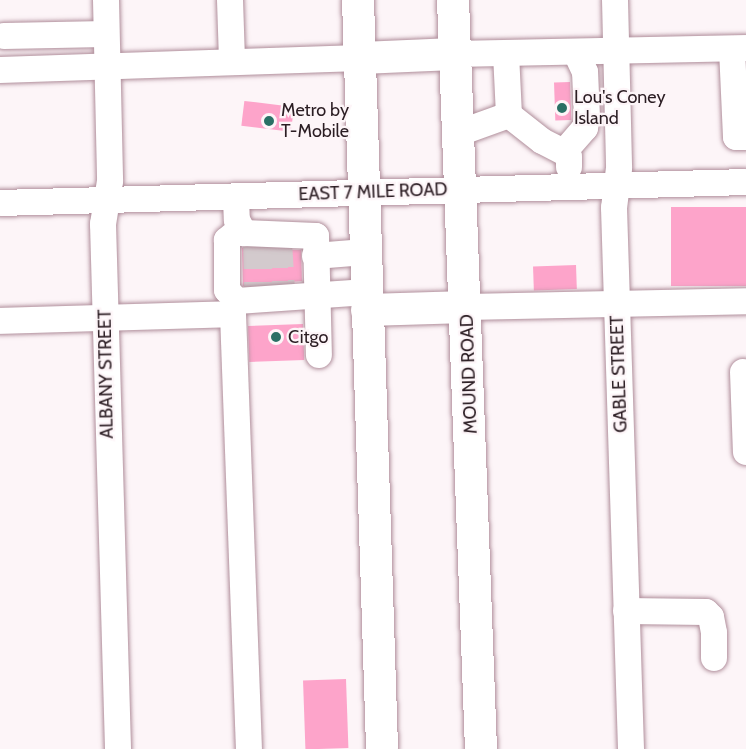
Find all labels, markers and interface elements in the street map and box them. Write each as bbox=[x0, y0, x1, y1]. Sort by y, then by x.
place label: Lou's Coney Island bbox=[574, 87, 666, 130]
place label: Metro by T-Mobile bbox=[281, 100, 349, 142]
marker: Lou's Coney Island bbox=[555, 101, 569, 115]
marker: Metro by T-Mobile bbox=[262, 114, 276, 128]
street label: EAST 7 MILE ROAD bbox=[298, 179, 448, 205]
street label: ALBANY STREET bbox=[94, 309, 118, 439]
street label: MOUND ROAD bbox=[456, 314, 482, 434]
street label: GABLE STREET bbox=[606, 315, 632, 433]
place label: Citgo bbox=[288, 326, 328, 348]
marker: Citgo bbox=[269, 330, 283, 344]

